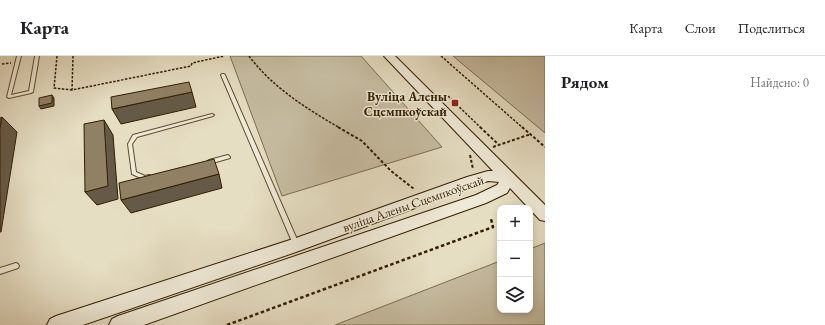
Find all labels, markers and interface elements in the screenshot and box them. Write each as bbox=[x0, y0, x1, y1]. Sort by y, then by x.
text: Карта bbox=[20, 15, 69, 40]
text: Карта bbox=[629, 19, 663, 37]
text: Слои bbox=[685, 19, 716, 37]
text: Поделиться bbox=[738, 19, 805, 37]
text: Рядом bbox=[561, 71, 609, 93]
text: Найдено: 0 bbox=[750, 74, 809, 91]
place label: Вуліца Алены Сцемпкоўскай bbox=[364, 88, 448, 120]
marker: Вуліца Алены Сцемпкоўскай bbox=[450, 98, 460, 108]
street label: вуліца Алены Сцемпкоўскай bbox=[340, 171, 486, 236]
map controls bbox=[497, 205, 533, 313]
button: + bbox=[497, 205, 533, 241]
button: − bbox=[497, 241, 533, 277]
button: layers bbox=[497, 277, 533, 313]

